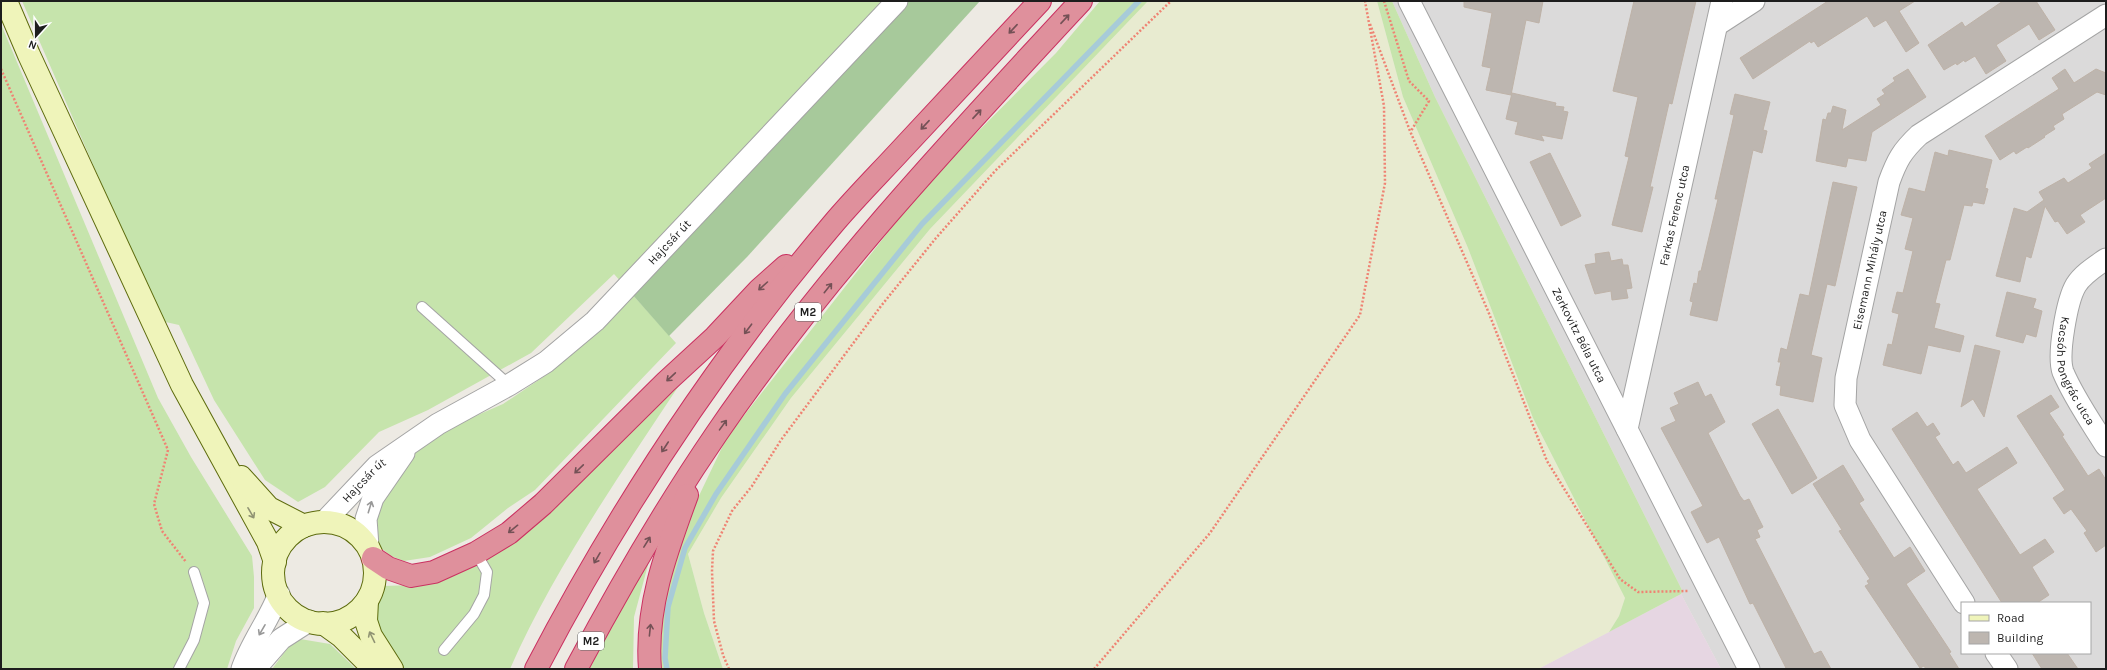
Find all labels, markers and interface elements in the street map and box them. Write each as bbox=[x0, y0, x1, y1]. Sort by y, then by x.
one-way arrow bbox=[1060, 14, 1069, 24]
north arrow bbox=[16, 16, 56, 56]
one-way arrow bbox=[1009, 24, 1018, 34]
text: N bbox=[27, 37, 39, 52]
one-way arrow bbox=[972, 109, 981, 119]
one-way arrow bbox=[920, 120, 929, 130]
street label: Farkas Ferenc utca bbox=[1656, 163, 1692, 267]
street label: Eisemann Mihály utca bbox=[1850, 209, 1890, 331]
street label: Hajcsár út bbox=[645, 216, 694, 268]
one-way arrow bbox=[758, 281, 768, 291]
one-way arrow bbox=[823, 283, 832, 293]
street label: Zerkovitz Béla utca bbox=[1549, 285, 1609, 385]
road number: M2 bbox=[795, 303, 821, 321]
street label: Kacsóh Pongrác utca bbox=[2054, 316, 2098, 428]
one-way arrow bbox=[744, 324, 753, 335]
one-way arrow bbox=[666, 373, 676, 382]
one-way arrow bbox=[719, 419, 727, 430]
one-way arrow bbox=[661, 441, 669, 453]
street label: Hajcsár út bbox=[339, 455, 389, 505]
one-way arrow bbox=[574, 464, 584, 474]
one-way arrow bbox=[367, 501, 374, 514]
one-way arrow bbox=[248, 507, 255, 519]
one-way arrow bbox=[508, 525, 519, 534]
one-way arrow bbox=[643, 536, 651, 548]
one-way arrow bbox=[592, 552, 600, 564]
legend bbox=[1961, 602, 2091, 654]
text: Road bbox=[1997, 611, 2025, 625]
one-way arrow bbox=[258, 624, 266, 636]
one-way arrow bbox=[646, 624, 654, 637]
one-way arrow bbox=[368, 631, 375, 643]
text: Building bbox=[1997, 631, 2044, 645]
road number: M2 bbox=[578, 632, 604, 650]

